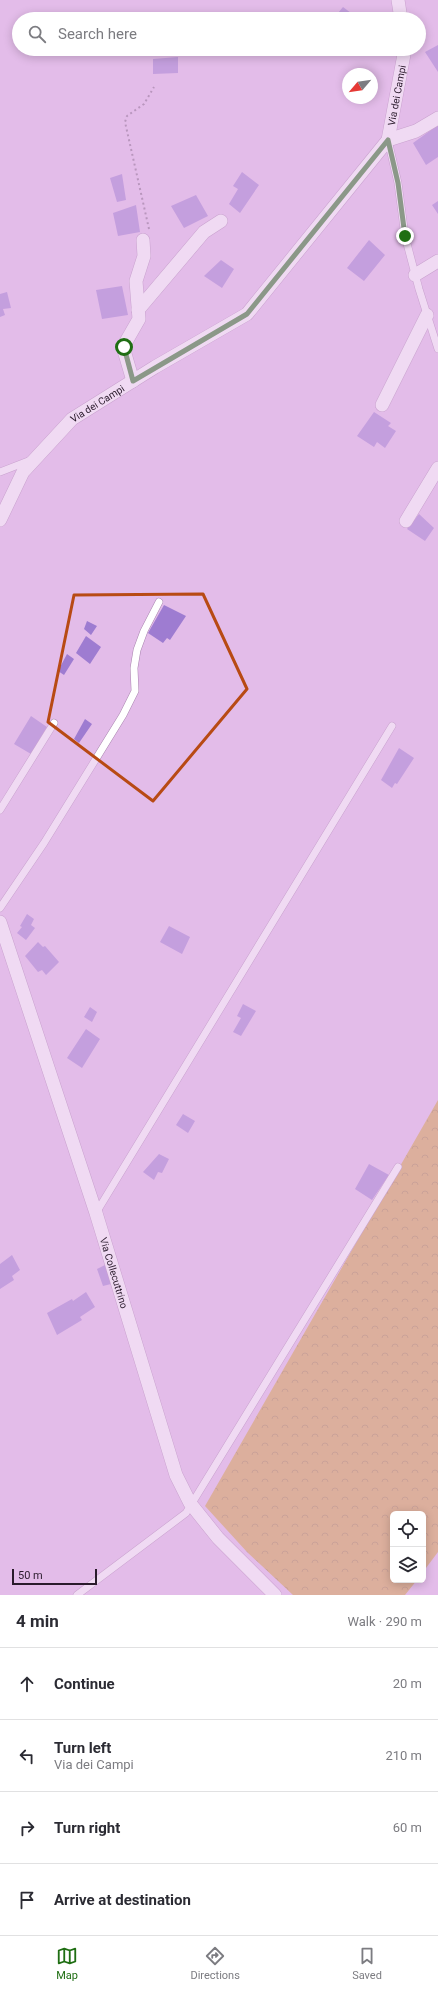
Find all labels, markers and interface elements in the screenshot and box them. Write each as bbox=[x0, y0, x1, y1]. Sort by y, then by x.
search box bbox=[12, 12, 426, 56]
icon: search bbox=[26, 23, 48, 45]
text: Search here bbox=[58, 25, 137, 43]
street label: Via dei Campi bbox=[386, 64, 408, 127]
north arrow bbox=[342, 68, 378, 104]
route end bbox=[396, 227, 414, 245]
route start bbox=[115, 338, 133, 356]
street label: Via dei Campi bbox=[68, 383, 126, 425]
street label: Via Collecuttrino bbox=[98, 1236, 130, 1310]
map controls bbox=[390, 1511, 426, 1583]
button: locate bbox=[390, 1511, 426, 1547]
button: layers bbox=[390, 1547, 426, 1583]
scale bar bbox=[12, 1567, 97, 1586]
text: 50 m bbox=[18, 1569, 43, 1582]
text: 4 min bbox=[16, 1611, 59, 1631]
text: Walk · 290 m bbox=[347, 1614, 422, 1629]
icon: ahead bbox=[16, 1673, 38, 1695]
text: Continue bbox=[54, 1675, 115, 1693]
text: 20 m bbox=[393, 1676, 422, 1691]
text: Turn left bbox=[54, 1739, 111, 1757]
icon: left bbox=[16, 1745, 38, 1767]
text: 210 m bbox=[385, 1748, 422, 1763]
text: Via dei Campi bbox=[54, 1757, 134, 1772]
icon: right bbox=[16, 1817, 38, 1839]
text: Turn right bbox=[54, 1819, 120, 1837]
text: 60 m bbox=[393, 1820, 422, 1835]
icon: arrive bbox=[16, 1889, 38, 1911]
text: Arrive at destination bbox=[54, 1891, 191, 1909]
tab: Map bbox=[56, 1945, 78, 1982]
tab: Directions bbox=[190, 1945, 240, 1982]
tab: Saved bbox=[352, 1945, 382, 1982]

